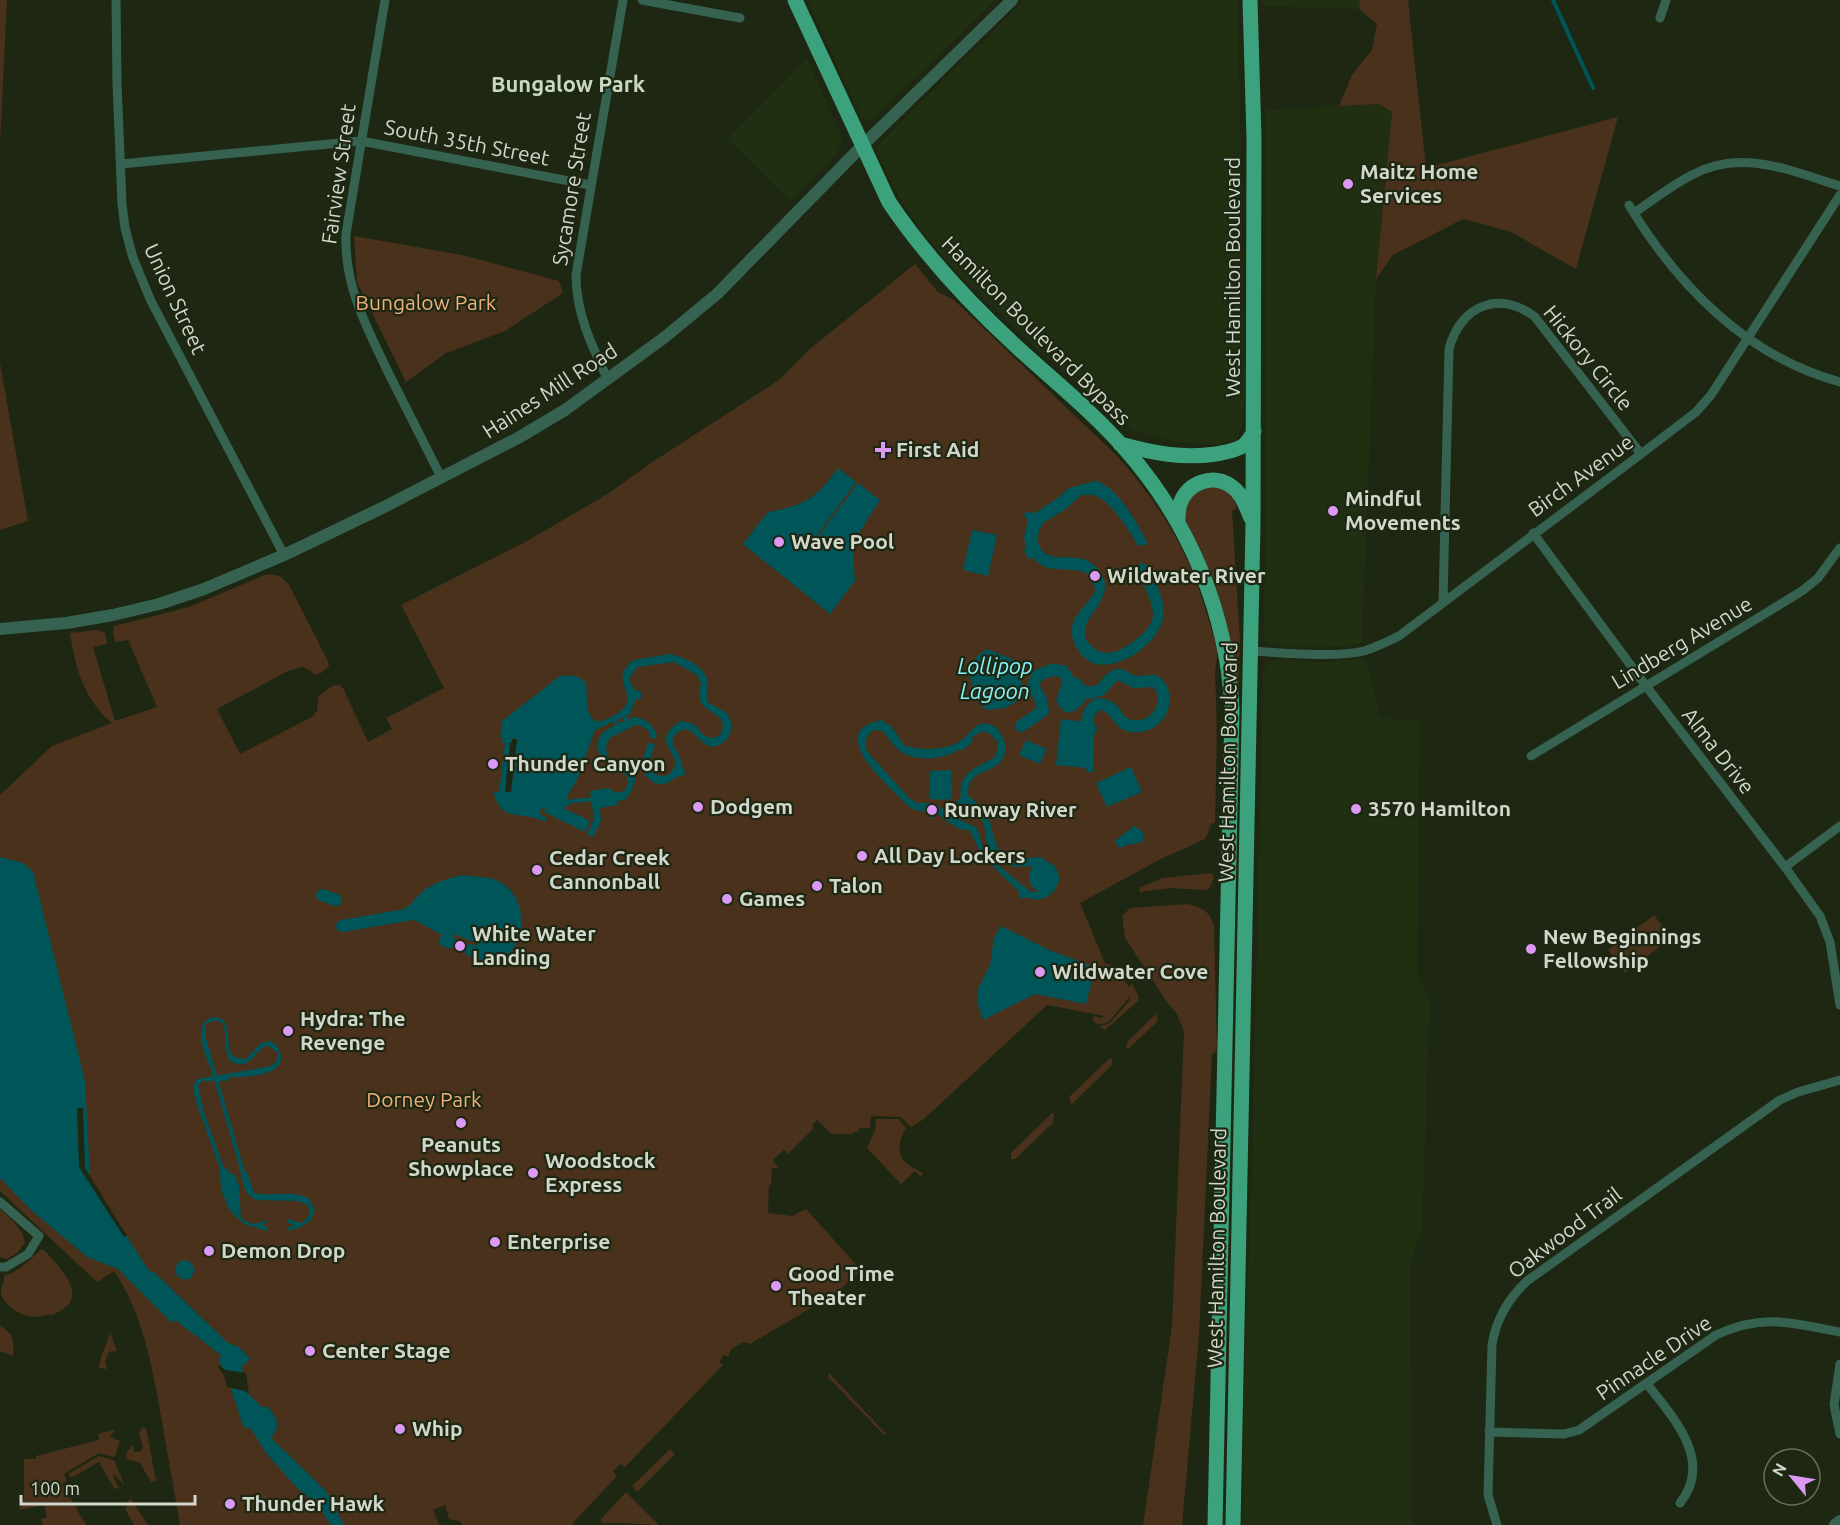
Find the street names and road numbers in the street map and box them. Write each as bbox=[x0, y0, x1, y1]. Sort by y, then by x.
street label: Fairview Street bbox=[316, 102, 360, 245]
street label: Sycamore Street bbox=[547, 111, 595, 267]
street label: South 35th Street bbox=[383, 114, 552, 170]
street label: West Hamilton Boulevard bbox=[1220, 157, 1244, 397]
street label: Hamilton Boulevard Bypass bbox=[937, 231, 1136, 430]
street label: Union Street bbox=[140, 240, 212, 358]
street label: Hickory Circle bbox=[1539, 300, 1638, 415]
street label: Haines Mill Road bbox=[478, 338, 621, 443]
street label: Birch Avenue bbox=[1523, 429, 1638, 521]
street label: Lindberg Avenue bbox=[1607, 591, 1756, 694]
street label: West Hamilton Boulevard bbox=[1213, 642, 1241, 882]
street label: Alma Drive bbox=[1678, 703, 1760, 798]
street label: West Hamilton Boulevard bbox=[1202, 1128, 1230, 1368]
street label: Oakwood Trail bbox=[1503, 1182, 1626, 1283]
street label: Pinnacle Drive bbox=[1591, 1310, 1716, 1405]

